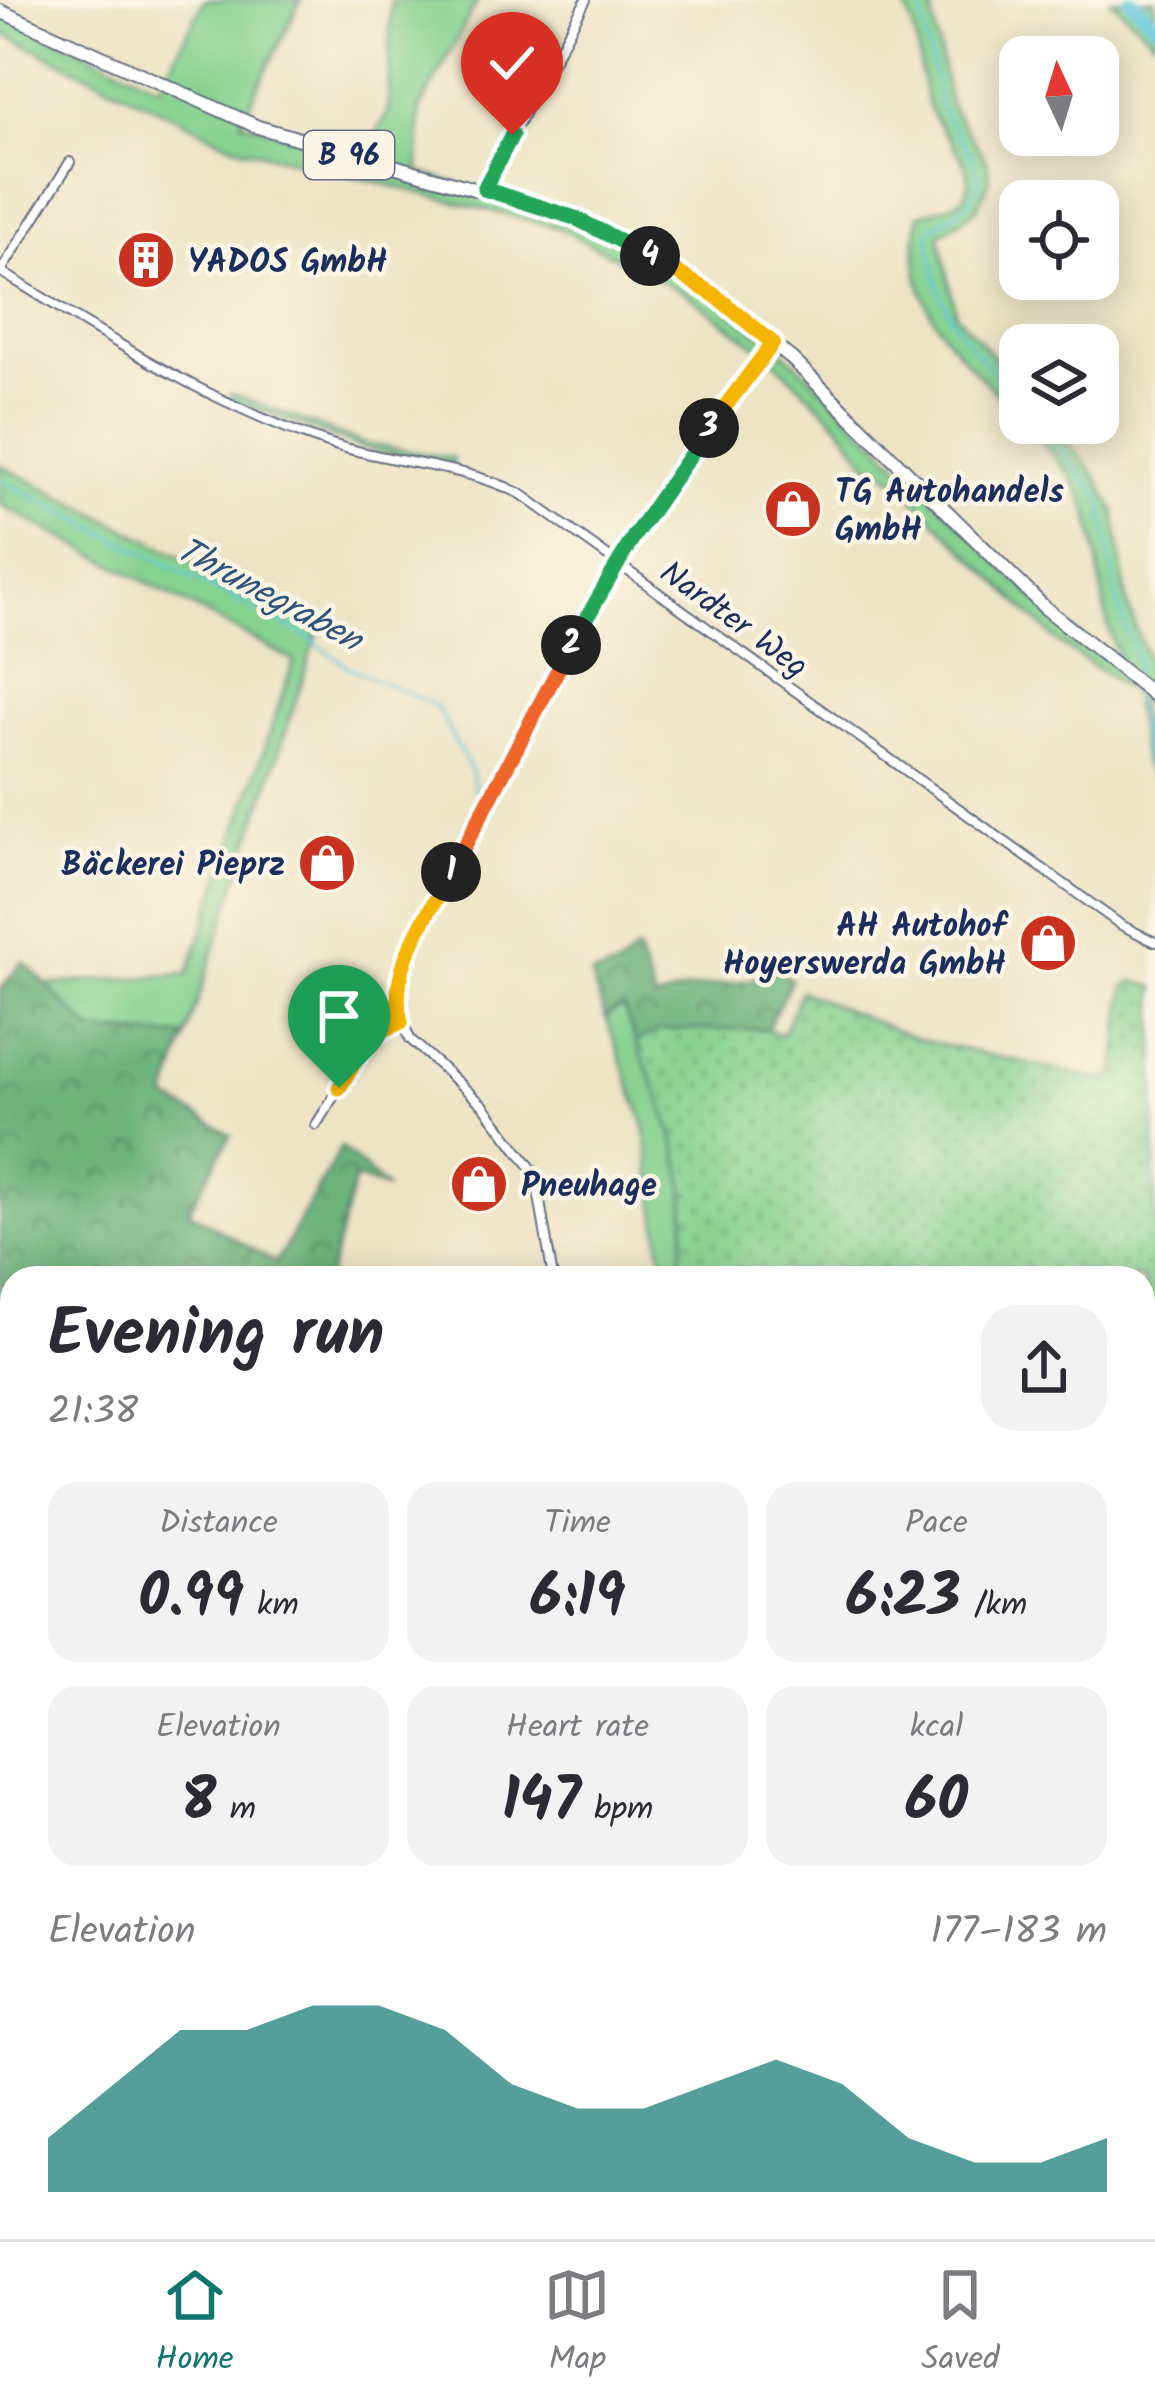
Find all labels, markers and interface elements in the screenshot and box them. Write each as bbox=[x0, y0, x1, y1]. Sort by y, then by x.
pin bbox=[461, 12, 563, 135]
icon: check bbox=[479, 30, 545, 96]
north arrow bbox=[999, 36, 1119, 156]
map controls bbox=[999, 36, 1119, 444]
road number: B 96 bbox=[304, 131, 394, 179]
button: locate bbox=[999, 180, 1119, 300]
pin: 4 bbox=[620, 226, 680, 286]
building icon: YADOS GmbH bbox=[115, 229, 177, 291]
text: 4 bbox=[641, 229, 659, 282]
place label: YADOS GmbH bbox=[188, 237, 388, 290]
button: layers bbox=[999, 324, 1119, 444]
pin: 3 bbox=[679, 398, 739, 458]
text: 3 bbox=[700, 401, 718, 454]
place label: TG Autohandels GmbH bbox=[835, 467, 1064, 558]
shop icon: TG Autohandels GmbH bbox=[762, 478, 824, 540]
water label: Thrunegraben bbox=[165, 523, 374, 670]
street label: Nardter Weg bbox=[647, 548, 819, 693]
pin: 2 bbox=[541, 615, 601, 675]
text: 2 bbox=[561, 618, 581, 671]
shop icon: Bäckerei Pieprz bbox=[296, 832, 358, 894]
place label: Bäckerei Pieprz bbox=[61, 840, 285, 893]
pin: 1 bbox=[421, 842, 481, 902]
text: 1 bbox=[446, 845, 456, 898]
place label: AH Autohof Hoyerswerda GmbH bbox=[723, 901, 1009, 992]
shop icon: AH Autohof Hoyerswerda GmbH bbox=[1017, 912, 1079, 974]
pin bbox=[288, 965, 390, 1088]
icon: arrive bbox=[306, 983, 372, 1049]
shop icon: Pneuhage bbox=[448, 1153, 510, 1215]
place label: Pneuhage bbox=[521, 1161, 657, 1214]
text: Evening run bbox=[48, 1284, 384, 1389]
button: share bbox=[981, 1305, 1107, 1431]
text: 21:38 bbox=[48, 1382, 138, 1444]
text: Distance bbox=[159, 1498, 278, 1551]
text: Time bbox=[544, 1498, 611, 1551]
text: Pace bbox=[905, 1498, 968, 1551]
text: 0.99 bbox=[138, 1551, 244, 1647]
text: 6:19 bbox=[530, 1551, 625, 1647]
text: 6:23 bbox=[846, 1551, 961, 1647]
text: km bbox=[244, 1580, 299, 1633]
text: /km bbox=[961, 1580, 1027, 1633]
text: Elevation bbox=[156, 1702, 281, 1755]
text: Heart rate bbox=[506, 1702, 649, 1755]
text: kcal bbox=[910, 1702, 963, 1755]
text: 8 bbox=[181, 1755, 216, 1851]
text: 147 bbox=[502, 1755, 581, 1851]
text: 60 bbox=[905, 1755, 968, 1851]
text: m bbox=[216, 1784, 256, 1837]
text: bpm bbox=[581, 1784, 653, 1837]
text: Elevation bbox=[48, 1902, 196, 1964]
text: 177–183 m bbox=[930, 1902, 1107, 1964]
tab: Home bbox=[155, 2262, 234, 2387]
tab: Map bbox=[544, 2262, 610, 2387]
tab: Saved bbox=[921, 2262, 1000, 2387]

